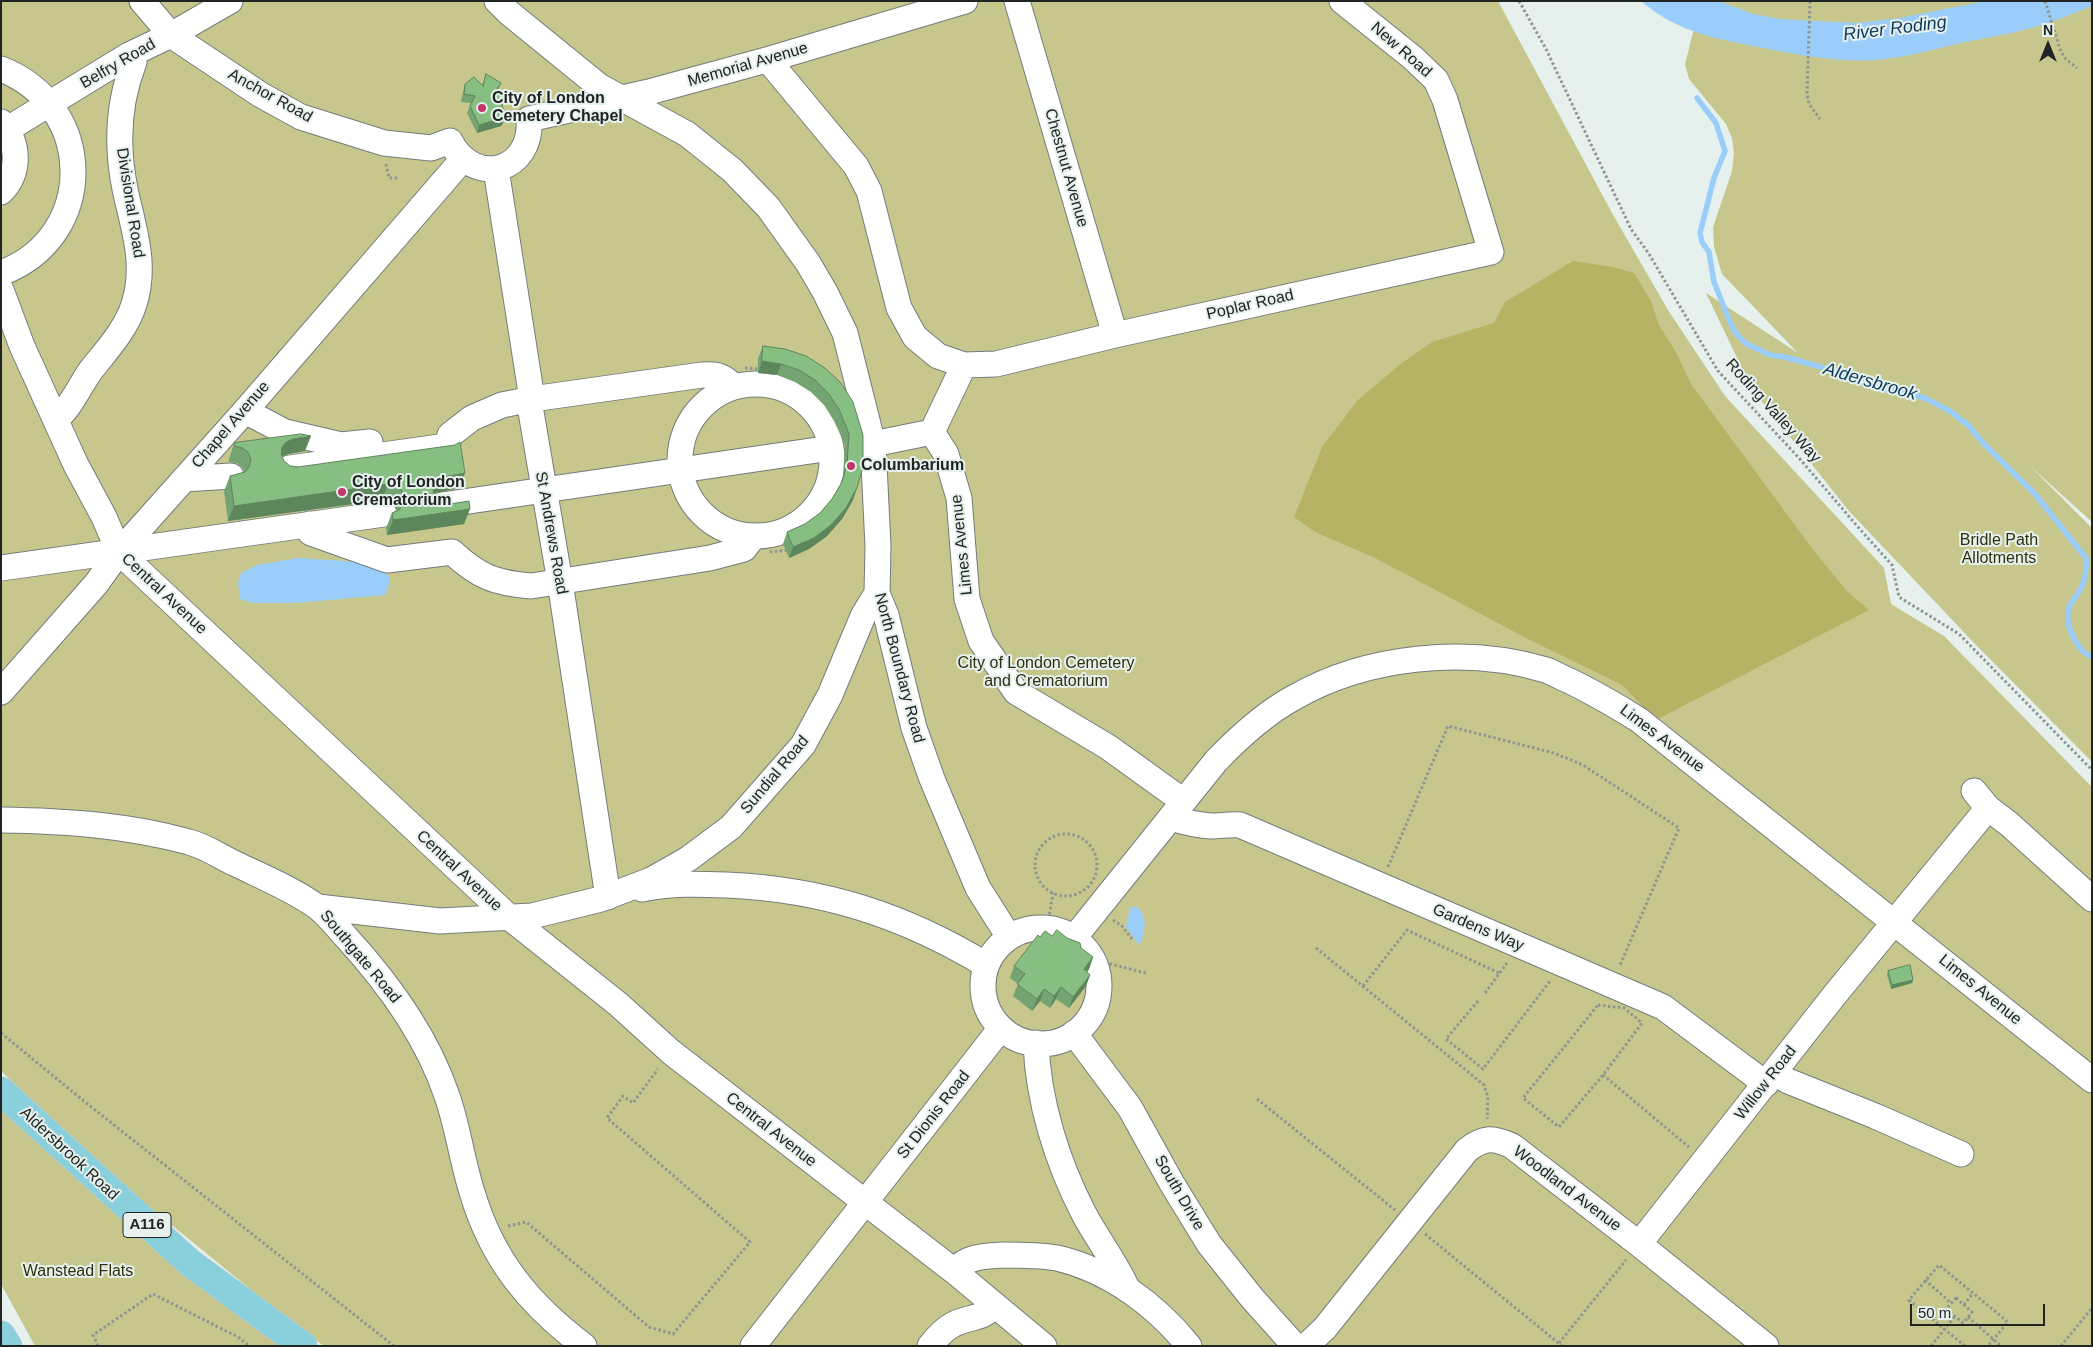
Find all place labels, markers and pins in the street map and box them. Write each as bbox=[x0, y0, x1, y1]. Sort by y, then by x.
place label: City of London Cemetery Chapel bbox=[492, 89, 623, 127]
marker: City of London Cemetery Chapel bbox=[476, 102, 488, 114]
place label: Columbarium bbox=[861, 456, 964, 476]
marker: Columbarium bbox=[845, 460, 857, 472]
place label: City of London Crematorium bbox=[352, 473, 465, 511]
marker: City of London Crematorium bbox=[336, 486, 348, 498]

